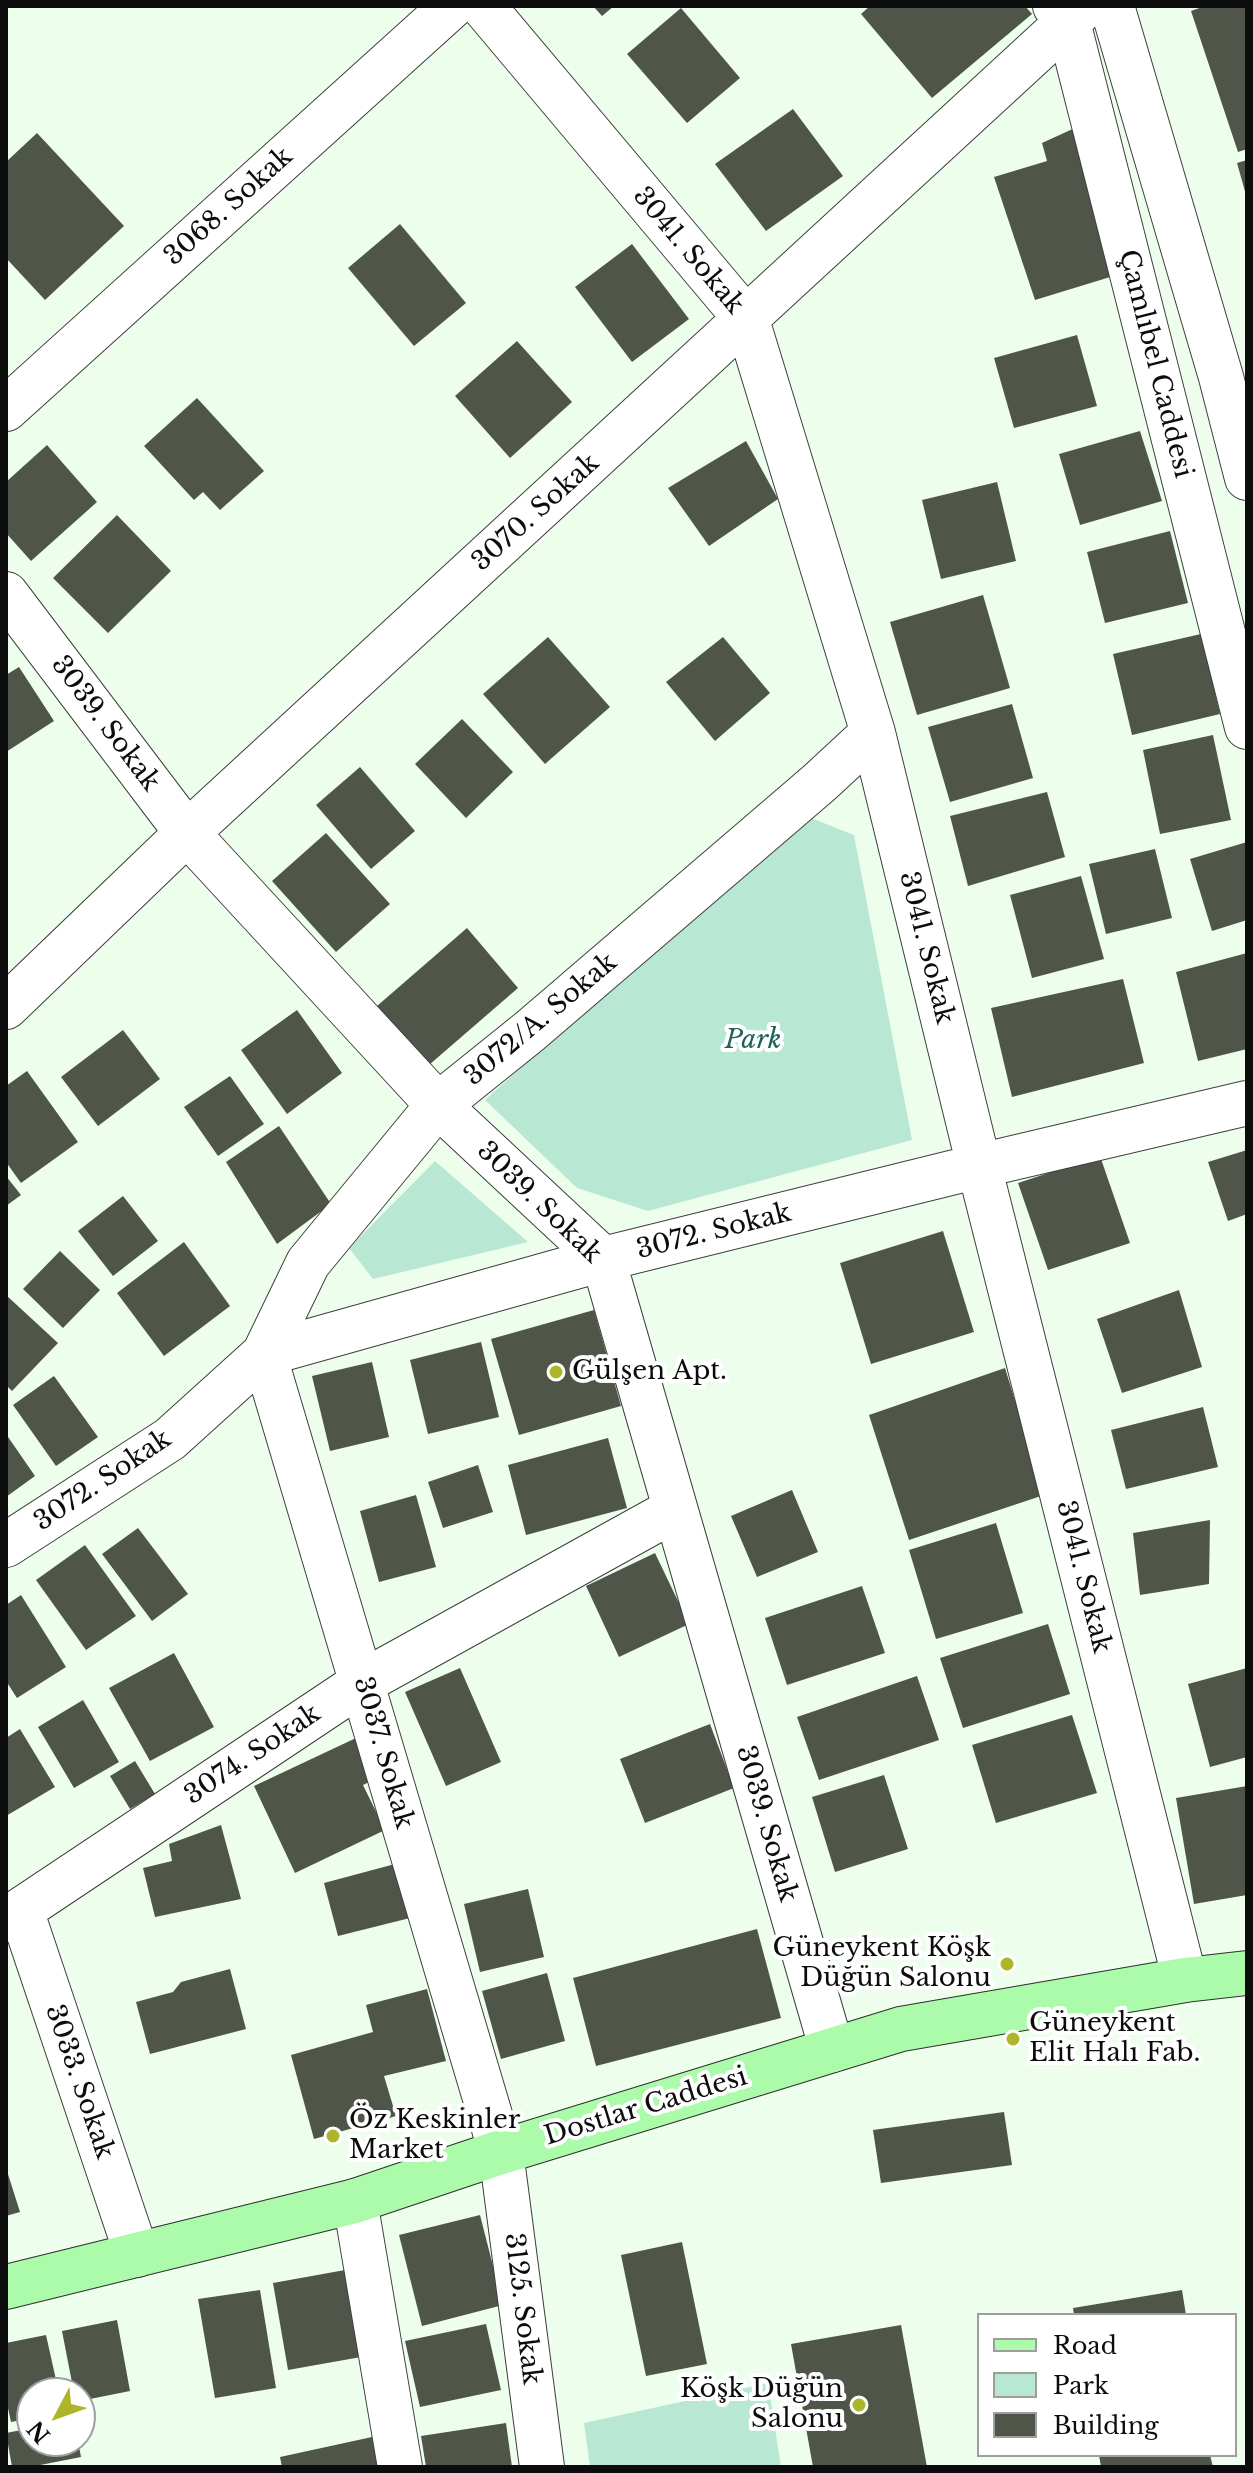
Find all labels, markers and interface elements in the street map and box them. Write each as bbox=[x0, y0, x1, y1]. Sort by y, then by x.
street label: 3068. Sokak bbox=[159, 141, 299, 273]
street label: 3041. Sokak bbox=[626, 181, 750, 321]
street label: Çamlıbel Caddesi bbox=[1112, 247, 1198, 481]
street label: 3070. Sokak bbox=[466, 448, 606, 578]
street label: 3039. Sokak bbox=[44, 650, 166, 798]
street label: 3041. Sokak bbox=[892, 869, 960, 1027]
street label: 3072/A. Sokak bbox=[459, 947, 623, 1093]
park label: Park bbox=[725, 1025, 781, 1057]
street label: 3039. Sokak bbox=[470, 1136, 608, 1270]
street label: 3072. Sokak bbox=[633, 1198, 795, 1266]
place label: Gülşen Apt. bbox=[572, 1356, 727, 1388]
marker: Gülşen Apt. bbox=[547, 1363, 565, 1381]
street label: 3072. Sokak bbox=[29, 1424, 177, 1538]
street label: 3041. Sokak bbox=[1049, 1498, 1117, 1656]
street label: 3037. Sokak bbox=[346, 1673, 420, 1833]
street label: 3074. Sokak bbox=[179, 1698, 327, 1812]
street label: 3039. Sokak bbox=[729, 1742, 803, 1906]
place label: Güneykent Köşk Düğün Salonu bbox=[773, 1933, 991, 1994]
marker: Güneykent Köşk Düğün Salonu bbox=[998, 1955, 1016, 1973]
street label: 3033. Sokak bbox=[38, 2001, 120, 2163]
place label: Güneykent Elit Halı Fab. bbox=[1029, 2008, 1200, 2070]
marker: Güneykent Elit Halı Fab. bbox=[1004, 2030, 1022, 2048]
street label: Dostlar Caddesi bbox=[541, 2061, 751, 2153]
place label: Öz Keskinler Market bbox=[349, 2105, 520, 2166]
marker: Öz Keskinler Market bbox=[324, 2127, 342, 2145]
street label: 3125. Sokak bbox=[497, 2231, 547, 2387]
legend bbox=[977, 2313, 1237, 2457]
text: Road bbox=[1053, 2331, 1117, 2360]
text: Park bbox=[1053, 2371, 1109, 2400]
place label: Köşk Düğün Salonu bbox=[680, 2374, 843, 2436]
north arrow bbox=[16, 2377, 96, 2457]
marker: Köşk Düğün Salonu bbox=[850, 2396, 868, 2414]
text: Building bbox=[1053, 2411, 1159, 2440]
text: N bbox=[22, 2415, 56, 2448]

